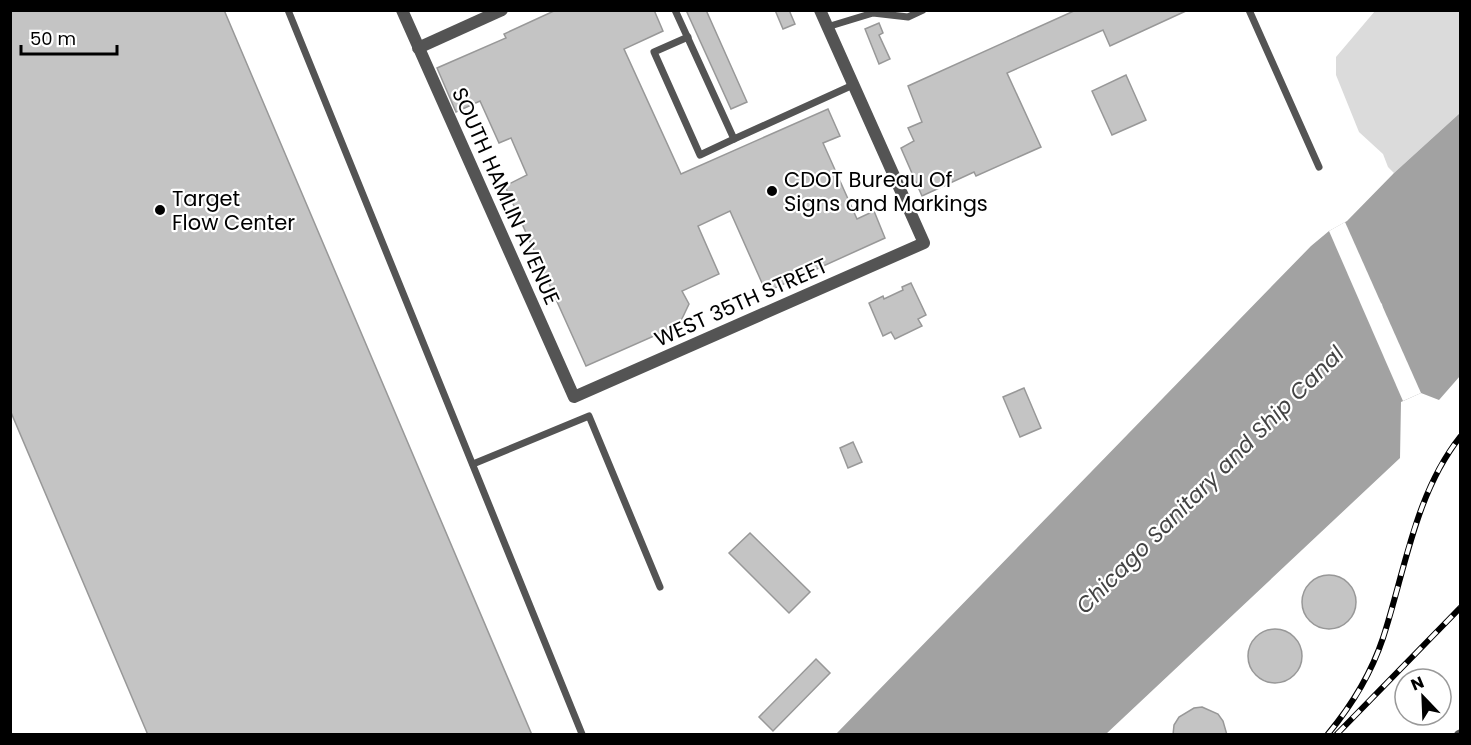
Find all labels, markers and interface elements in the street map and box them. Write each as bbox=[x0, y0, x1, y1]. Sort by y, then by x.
scale bar bbox=[21, 18, 117, 56]
text: 50 m bbox=[30, 26, 76, 51]
street label: SOUTH HAMLIN AVENUE bbox=[445, 83, 567, 309]
place label: CDOT Bureau Of Signs and Markings bbox=[784, 165, 988, 218]
place label: Target Flow Center bbox=[172, 184, 295, 237]
marker: CDOT Bureau Of Signs and Markings bbox=[765, 184, 779, 198]
marker: Target Flow Center bbox=[153, 203, 167, 217]
street label: WEST 35TH STREET bbox=[650, 251, 832, 353]
water label: Chicago Sanitary and Ship Canal bbox=[1069, 339, 1351, 621]
north arrow bbox=[1393, 667, 1453, 727]
text: N bbox=[1407, 671, 1427, 697]

